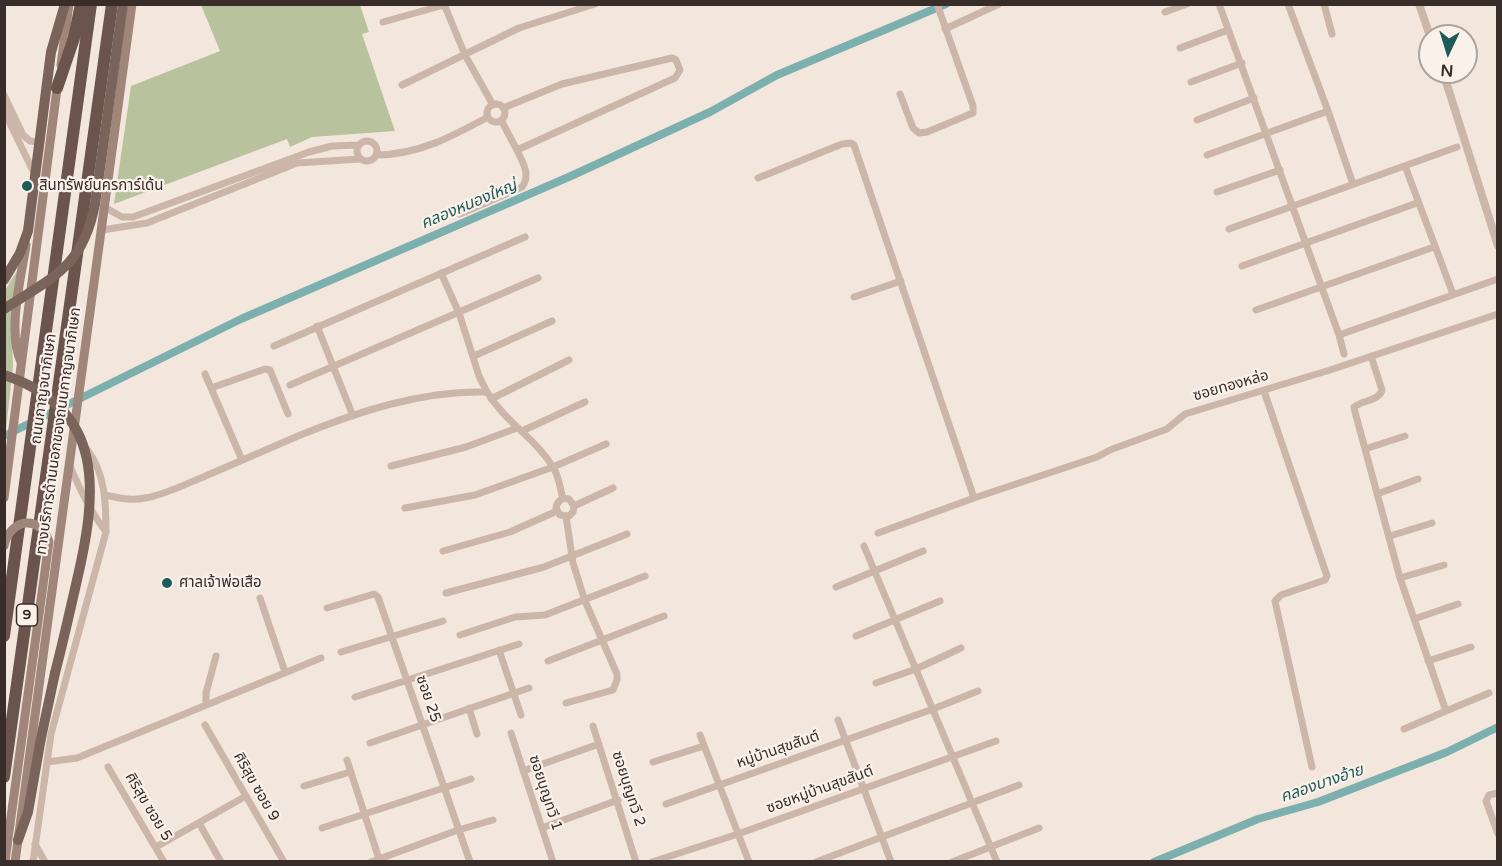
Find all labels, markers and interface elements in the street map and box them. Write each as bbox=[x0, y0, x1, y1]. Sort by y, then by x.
north arrow bbox=[1418, 24, 1478, 84]
text: N bbox=[1440, 60, 1454, 80]
water label: คลองหนองใหญ่ bbox=[418, 176, 520, 234]
place label: สินทรัพย์นครการ์เด้น bbox=[39, 177, 163, 195]
marker: สินทรัพย์นครการ์เด้น bbox=[20, 179, 34, 193]
street label: ทางบริการด้านนอกของถนนกาญจนาภิเษก bbox=[33, 306, 85, 556]
street label: ถนนกาญจนาภิเษก bbox=[27, 333, 61, 445]
street label: ซอยทองหล่อ bbox=[1191, 367, 1271, 405]
place label: ศาลเจ้าพ่อเสือ bbox=[179, 574, 262, 592]
marker: ศาลเจ้าพ่อเสือ bbox=[160, 576, 174, 590]
road number: 9 bbox=[16, 604, 38, 626]
street label: ซอย 25 bbox=[412, 673, 444, 725]
street label: หมู่บ้านสุขสันต์ bbox=[734, 727, 822, 773]
street label: ศิริสุข ซอย 9 bbox=[229, 749, 283, 825]
street label: ซอยบุญทวี 2 bbox=[607, 749, 649, 829]
street label: ซอยบุญทวี 1 bbox=[524, 753, 566, 833]
water label: คลองบางอ้าย bbox=[1278, 761, 1366, 807]
street label: ซอยหมู่บ้านสุขสันต์ bbox=[764, 762, 876, 818]
street label: ศิริสุข ซอย 5 bbox=[121, 770, 175, 844]

